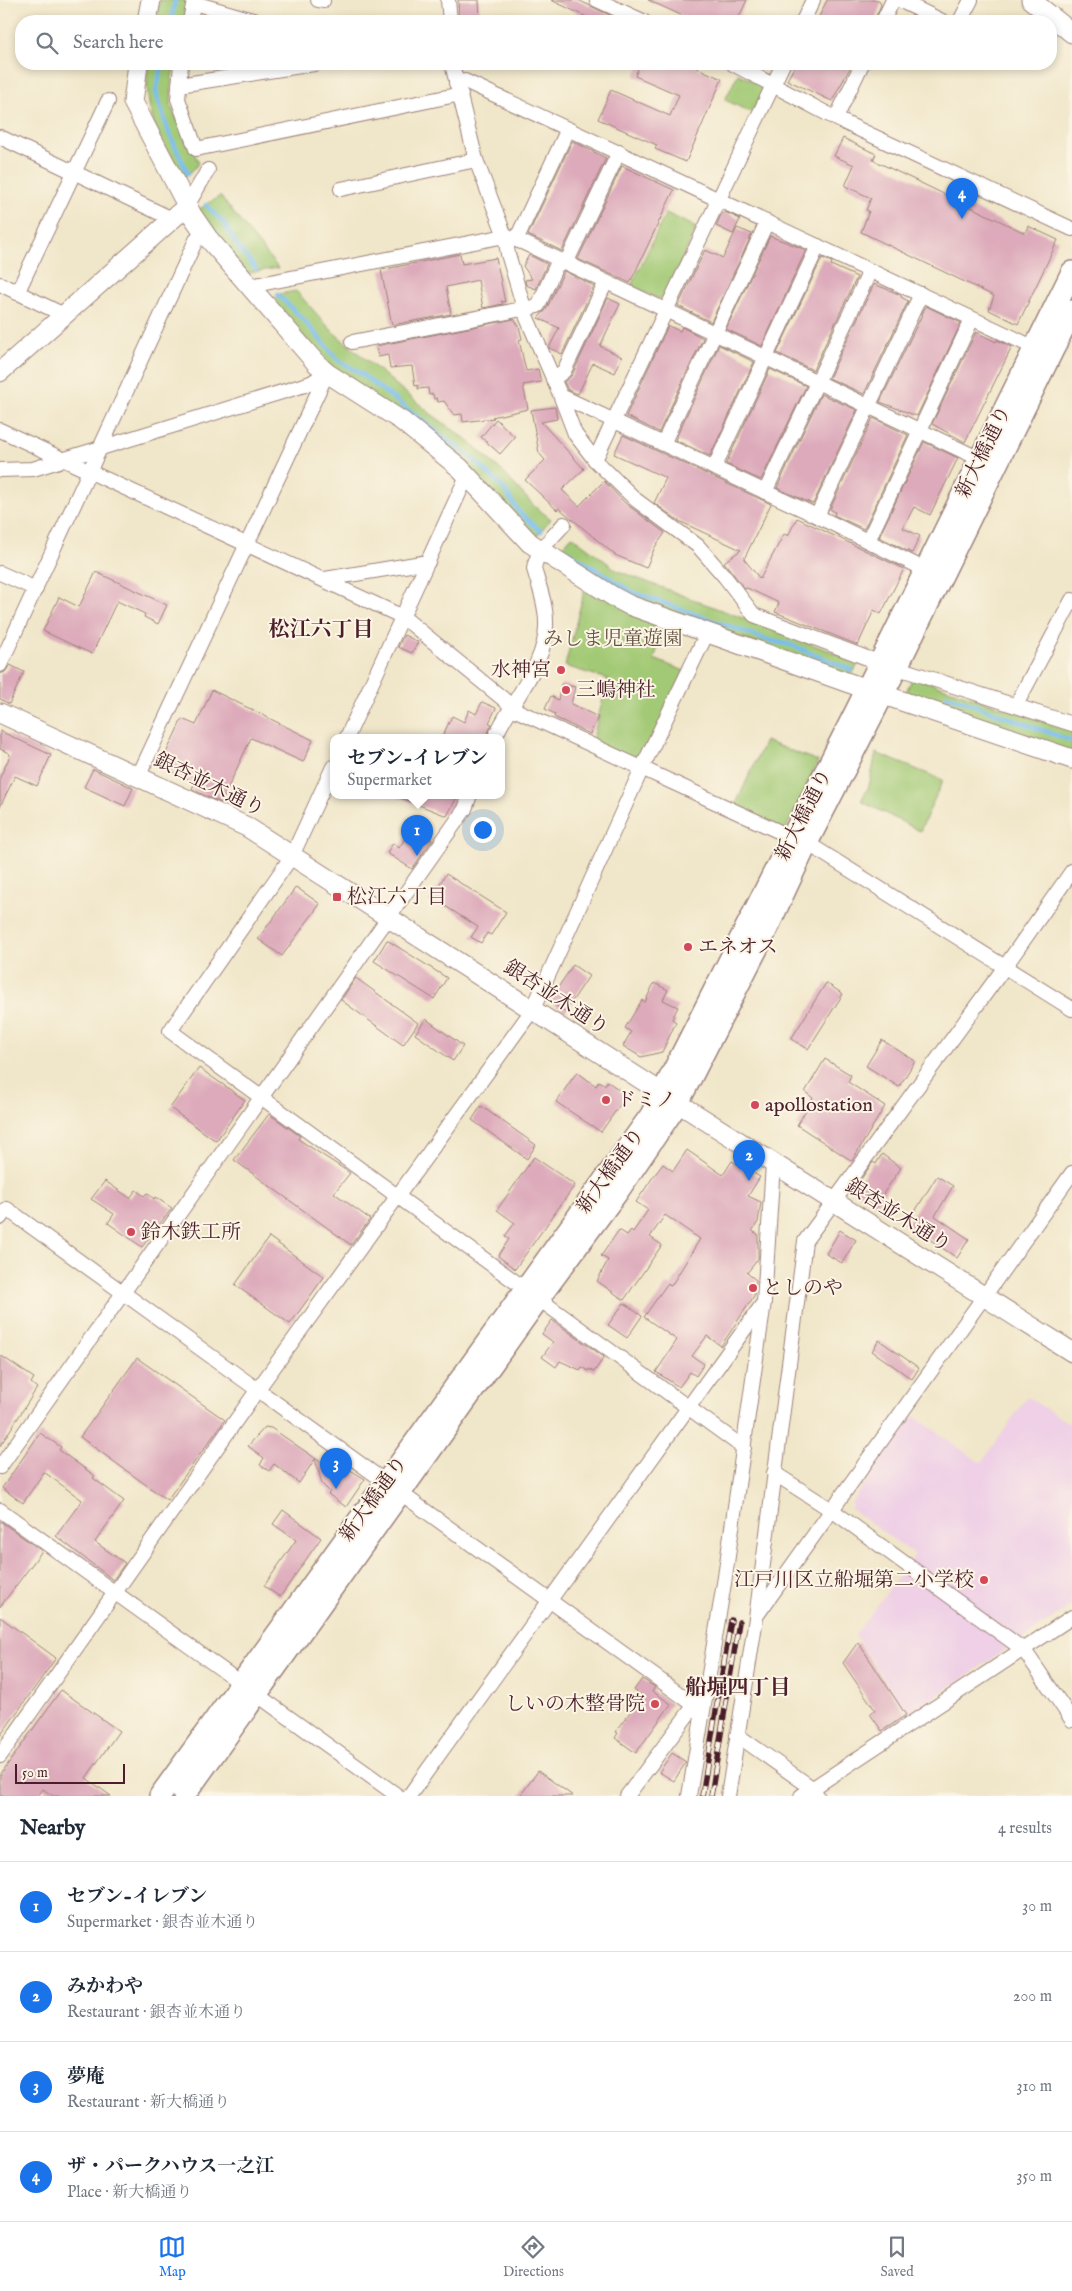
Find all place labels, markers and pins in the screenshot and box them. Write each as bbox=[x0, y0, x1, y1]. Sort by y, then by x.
pin: 4 bbox=[946, 178, 978, 219]
place label: 水神宮 bbox=[491, 658, 551, 683]
marker: 水神宮 bbox=[555, 664, 567, 676]
place label: 三嶋神社 bbox=[576, 678, 656, 703]
marker: 三嶋神社 bbox=[560, 684, 572, 696]
pin: 1 bbox=[401, 815, 433, 856]
place label: 松江六丁目 bbox=[347, 885, 447, 910]
marker: 松江六丁目 bbox=[331, 891, 343, 903]
place label: エネオス bbox=[698, 935, 778, 960]
marker: エネオス bbox=[682, 941, 694, 953]
place label: ドミノ bbox=[616, 1088, 676, 1113]
place label: apollostation bbox=[765, 1093, 873, 1118]
marker: ドミノ bbox=[600, 1094, 612, 1106]
marker: apollostation bbox=[749, 1099, 761, 1111]
pin: 2 bbox=[733, 1140, 765, 1181]
place label: 鈴木鉄工所 bbox=[141, 1220, 241, 1245]
marker: 鈴木鉄工所 bbox=[125, 1226, 137, 1238]
place label: としのや bbox=[763, 1276, 843, 1301]
marker: としのや bbox=[747, 1282, 759, 1294]
pin: 3 bbox=[320, 1448, 352, 1489]
place label: 江戸川区立船堀第二小学校 bbox=[734, 1568, 974, 1593]
marker: 江戸川区立船堀第二小学校 bbox=[978, 1574, 990, 1586]
place label: しいの木整骨院 bbox=[505, 1692, 645, 1717]
marker: しいの木整骨院 bbox=[649, 1698, 661, 1710]

